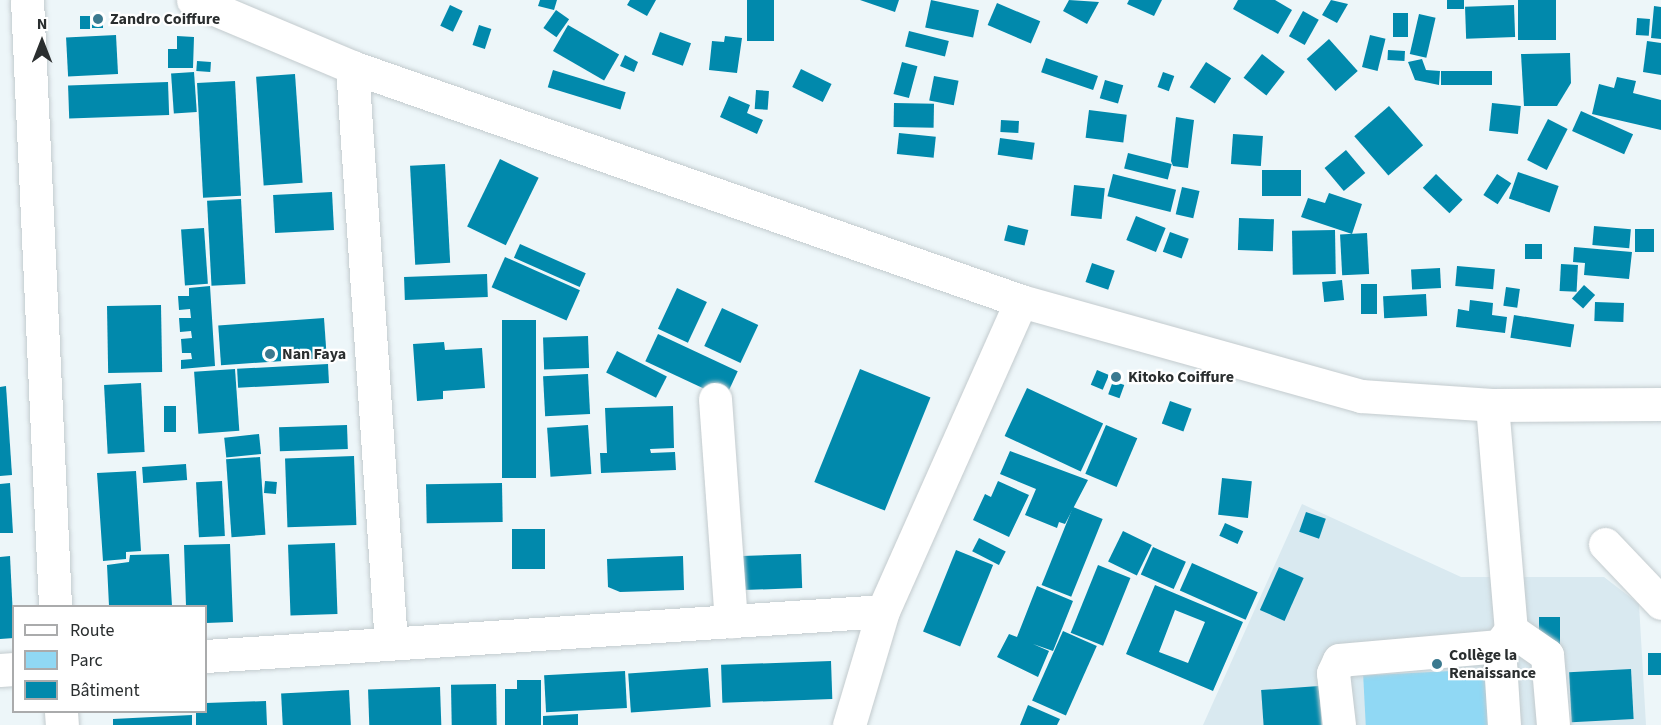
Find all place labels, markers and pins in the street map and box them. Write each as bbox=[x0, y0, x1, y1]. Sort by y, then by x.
place label: Zandro Coiffure bbox=[110, 9, 220, 29]
marker: Zandro Coiffure bbox=[91, 12, 105, 26]
place label: Nan Faya bbox=[282, 344, 346, 364]
marker: Nan Faya bbox=[263, 347, 277, 361]
place label: Kitoko Coiffure bbox=[1128, 367, 1234, 387]
marker: Kitoko Coiffure bbox=[1109, 370, 1123, 384]
place label: Collège la Renaissance bbox=[1449, 645, 1536, 683]
marker: Collège la Renaissance bbox=[1430, 657, 1444, 671]

